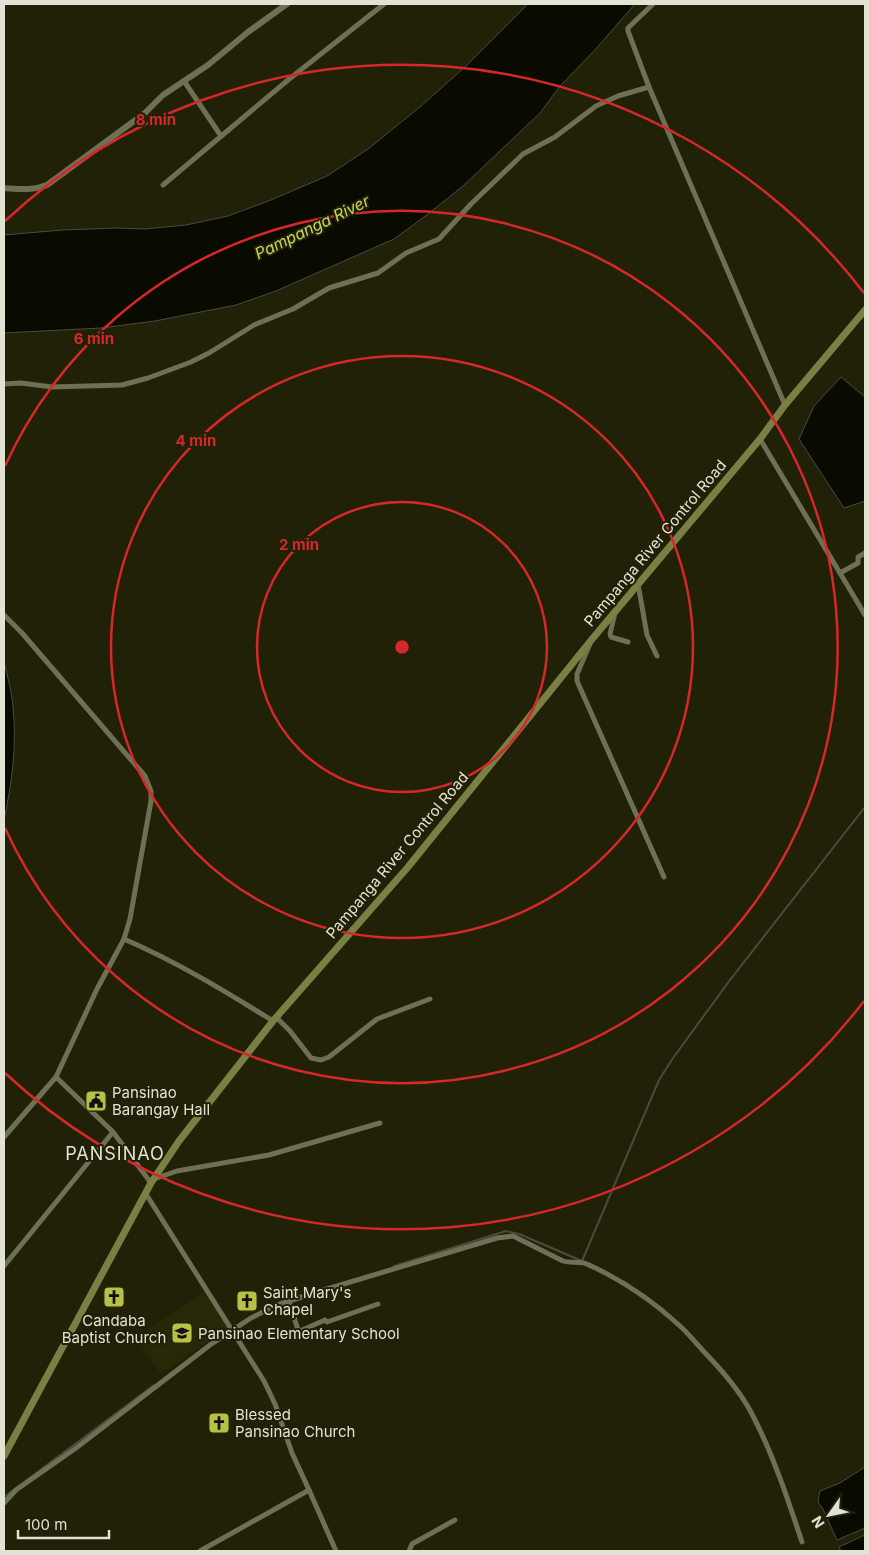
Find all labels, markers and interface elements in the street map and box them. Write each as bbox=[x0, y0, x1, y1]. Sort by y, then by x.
text: 8 min bbox=[136, 110, 176, 129]
water label: Pampanga River bbox=[251, 190, 374, 263]
text: 6 min bbox=[74, 329, 114, 348]
text: 4 min bbox=[176, 431, 216, 450]
street label: Pampanga River Control Road bbox=[580, 456, 730, 630]
text: 2 min bbox=[279, 535, 319, 554]
centre of rings bbox=[393, 638, 411, 656]
street label: Pampanga River Control Road bbox=[322, 768, 472, 942]
place label: Pansinao Barangay Hall bbox=[112, 1083, 210, 1119]
public building icon: Pansinao Barangay Hall bbox=[84, 1089, 108, 1113]
district label: PANSINAO bbox=[65, 1143, 165, 1164]
place label: Saint Mary's Chapel bbox=[263, 1283, 351, 1319]
church icon: Candaba Baptist Church bbox=[102, 1285, 126, 1309]
church icon: Saint Mary's Chapel bbox=[235, 1289, 259, 1313]
place label: Candaba Baptist Church bbox=[62, 1311, 166, 1347]
school or university icon: Pansinao Elementary School bbox=[170, 1321, 194, 1345]
place label: Pansinao Elementary School bbox=[198, 1324, 400, 1343]
place label: Blessed Pansinao Church bbox=[235, 1405, 355, 1441]
church icon: Blessed Pansinao Church bbox=[207, 1411, 231, 1435]
north arrow bbox=[804, 1490, 854, 1540]
scale bar bbox=[18, 1508, 109, 1540]
text: N bbox=[808, 1513, 828, 1531]
text: 100 m bbox=[25, 1515, 67, 1534]

